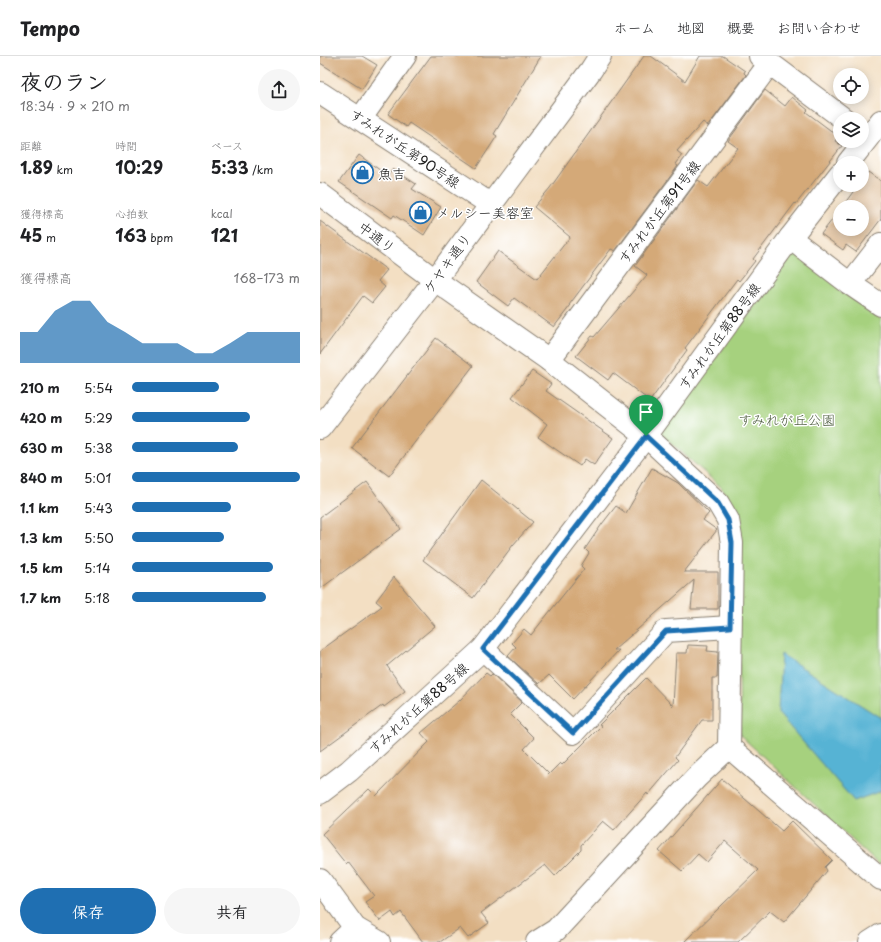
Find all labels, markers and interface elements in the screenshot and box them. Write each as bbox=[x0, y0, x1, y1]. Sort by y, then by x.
text: Tempo bbox=[20, 14, 80, 42]
text: ホーム bbox=[614, 17, 655, 38]
text: 地図 bbox=[677, 17, 705, 38]
text: 概要 bbox=[727, 17, 755, 38]
text: お問い合わせ bbox=[777, 17, 861, 38]
text: 夜のラン bbox=[20, 64, 108, 97]
map controls bbox=[833, 68, 869, 236]
button: locate bbox=[833, 68, 869, 104]
button: share bbox=[258, 69, 300, 111]
text: 18:34 · 9 × 210 m bbox=[20, 96, 130, 115]
street label: すみれが丘第90号線 bbox=[346, 103, 464, 193]
button: layers bbox=[833, 112, 869, 148]
text: 距離 bbox=[20, 137, 42, 154]
text: 時間 bbox=[115, 137, 137, 154]
text: ペース bbox=[211, 137, 243, 154]
text: 1.89 bbox=[20, 154, 53, 180]
text: 10:29 bbox=[115, 154, 163, 180]
text: 5:33 bbox=[211, 154, 249, 180]
street label: すみれが丘第91号線 bbox=[613, 156, 705, 268]
button: + bbox=[833, 156, 869, 192]
shop icon: 魚吉 bbox=[350, 160, 376, 186]
text: km bbox=[53, 161, 73, 178]
text: /km bbox=[249, 161, 273, 178]
place label: 魚吉 bbox=[378, 163, 406, 184]
shop icon: メルシー美容室 bbox=[407, 199, 433, 225]
button: − bbox=[833, 200, 869, 236]
place label: メルシー美容室 bbox=[436, 202, 534, 223]
text: 獲得標高 bbox=[20, 205, 64, 222]
text: 心拍数 bbox=[115, 205, 148, 222]
text: kcal bbox=[211, 205, 233, 222]
street label: 中通り bbox=[354, 216, 400, 258]
text: 45 bbox=[20, 222, 42, 248]
text: 163 bbox=[115, 222, 147, 248]
text: 121 bbox=[211, 222, 238, 248]
text: m bbox=[42, 229, 56, 246]
text: bpm bbox=[147, 229, 173, 246]
street label: ケヤキ通り bbox=[418, 229, 476, 297]
text: 獲得標高 bbox=[20, 268, 72, 287]
text: 168–173 m bbox=[234, 268, 300, 287]
street label: すみれが丘第88号線 bbox=[673, 278, 765, 394]
text: 210 m bbox=[20, 378, 60, 397]
text: 5:54 bbox=[84, 378, 113, 397]
pin bbox=[629, 395, 663, 436]
icon: arrive bbox=[635, 401, 657, 423]
text: 420 m bbox=[20, 408, 62, 427]
text: 5:29 bbox=[84, 408, 113, 427]
park label: すみれが丘公園 bbox=[739, 409, 835, 430]
text: 630 m bbox=[20, 438, 63, 457]
text: 5:38 bbox=[84, 438, 113, 457]
text: 840 m bbox=[20, 468, 63, 487]
text: 5:01 bbox=[84, 468, 111, 487]
text: 1.1 km bbox=[20, 498, 59, 517]
text: 5:43 bbox=[84, 498, 113, 517]
text: 1.3 km bbox=[20, 528, 63, 547]
text: 5:50 bbox=[84, 528, 114, 547]
text: 1.5 km bbox=[20, 558, 63, 577]
text: 5:14 bbox=[84, 558, 111, 577]
text: 1.7 km bbox=[20, 588, 61, 607]
text: 5:18 bbox=[84, 588, 110, 607]
street label: すみれが丘第88号線 bbox=[363, 657, 473, 759]
button: 保存 bbox=[20, 888, 156, 934]
button: 共有 bbox=[164, 888, 300, 934]

